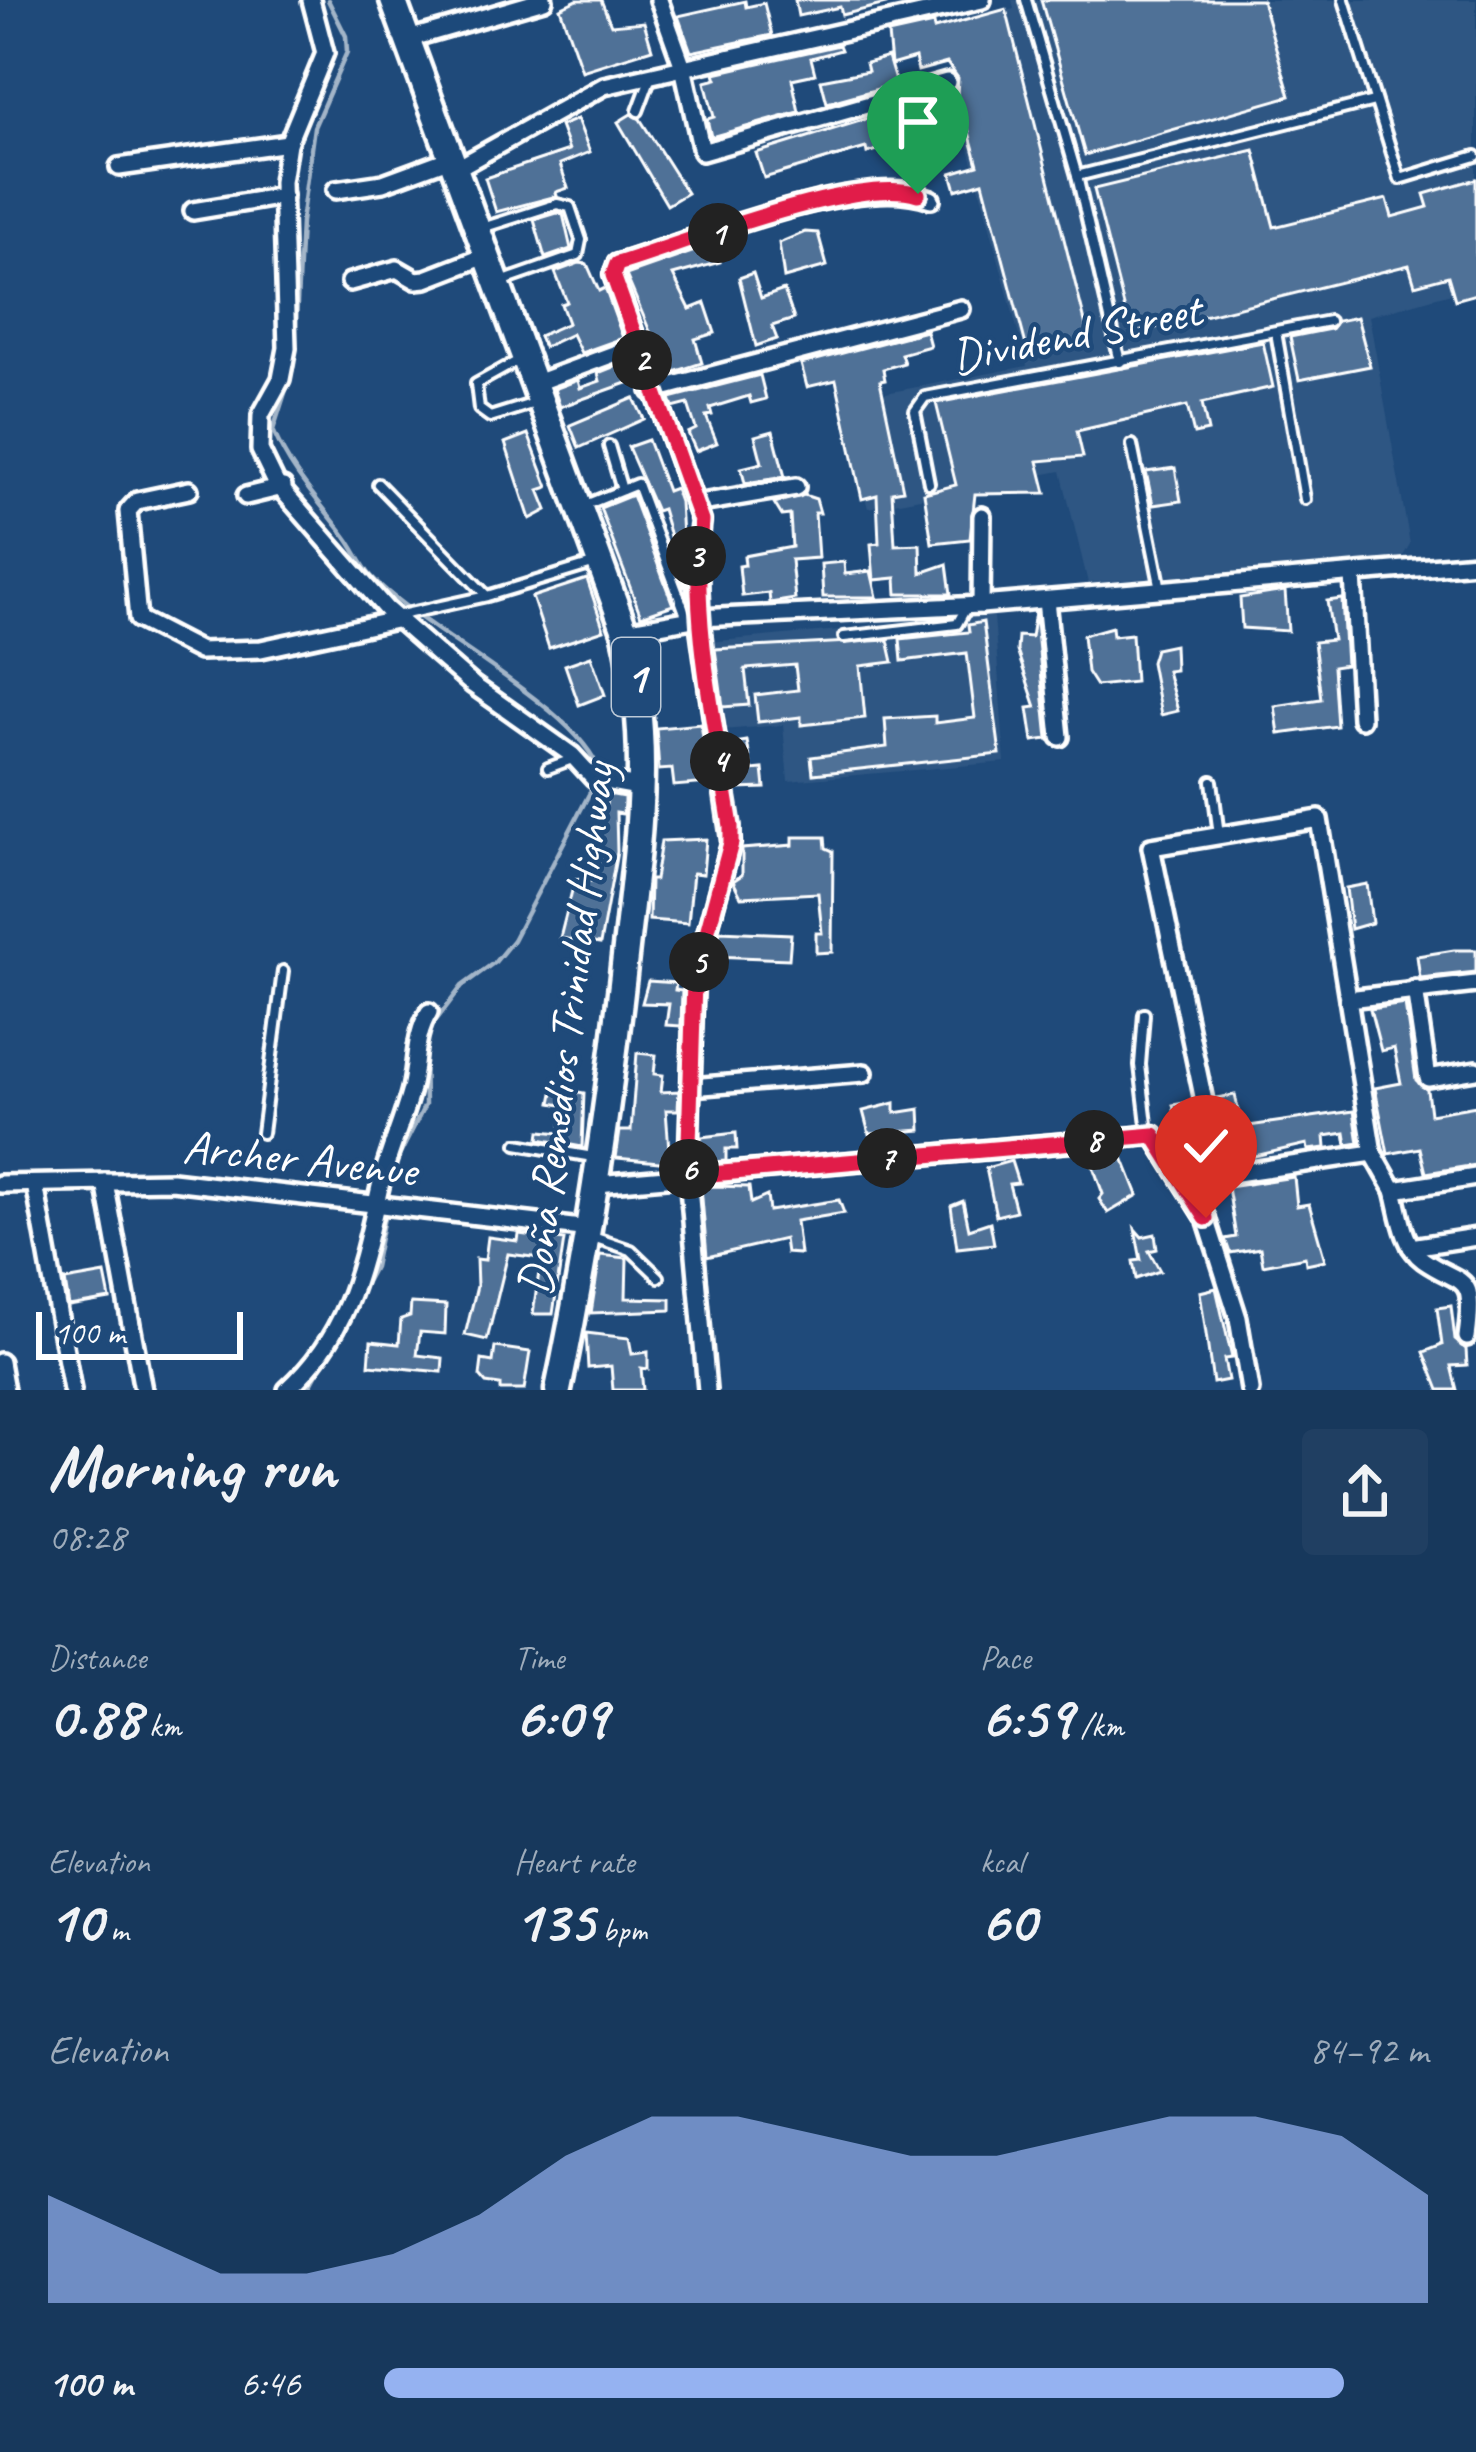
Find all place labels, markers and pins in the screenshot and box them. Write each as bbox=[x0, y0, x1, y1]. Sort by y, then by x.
pin bbox=[867, 71, 969, 194]
pin: 1 bbox=[688, 203, 748, 263]
pin: 2 bbox=[612, 330, 672, 390]
pin: 3 bbox=[666, 526, 726, 586]
pin: 4 bbox=[690, 731, 750, 791]
pin: 5 bbox=[669, 932, 729, 992]
pin bbox=[1155, 1095, 1257, 1218]
pin: 8 bbox=[1064, 1110, 1124, 1170]
pin: 7 bbox=[857, 1128, 917, 1188]
pin: 6 bbox=[659, 1139, 719, 1199]

